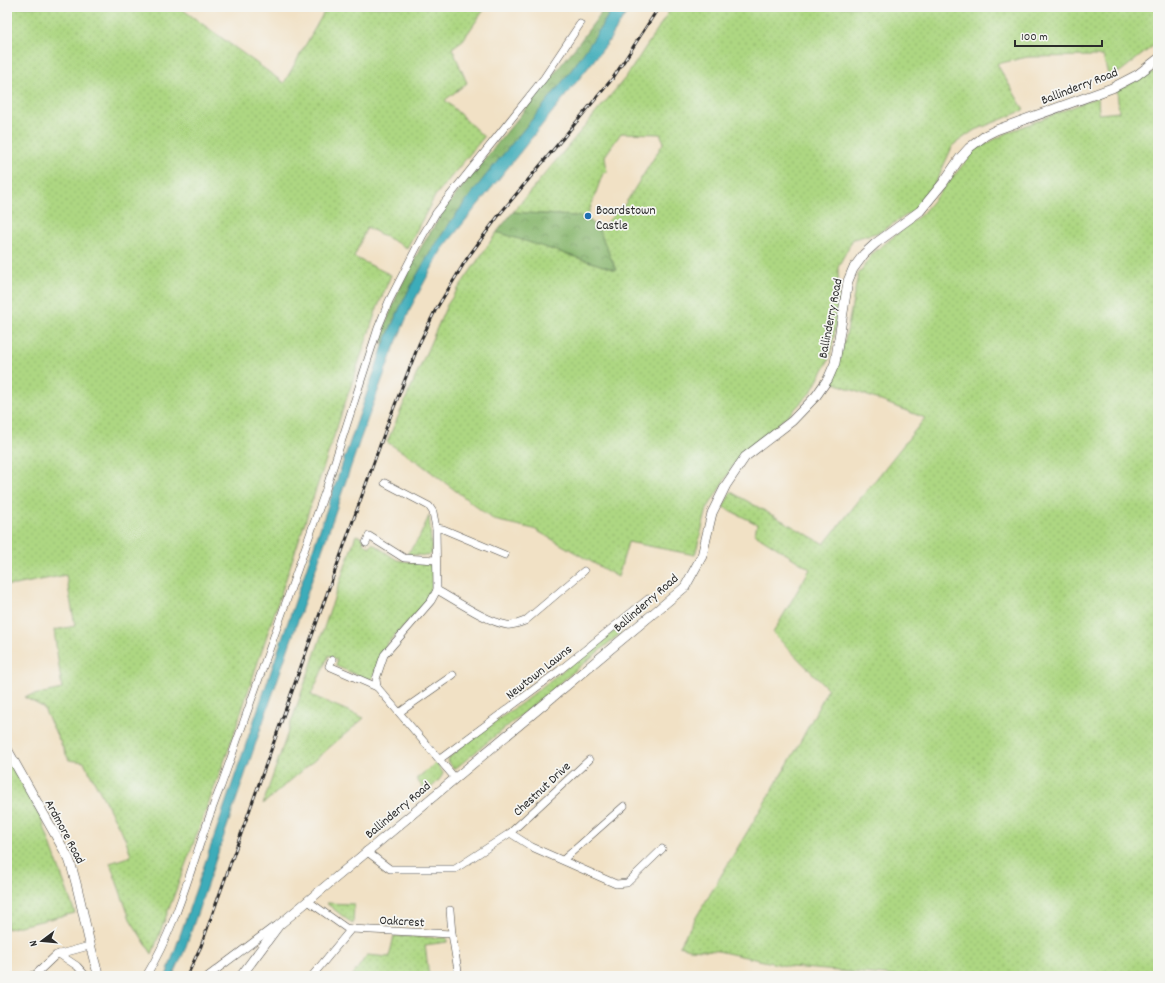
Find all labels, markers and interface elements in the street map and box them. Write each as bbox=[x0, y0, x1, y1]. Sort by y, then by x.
scale bar bbox=[1015, 22, 1102, 48]
text: 100 m bbox=[1021, 29, 1048, 46]
street label: Ballinderry Road bbox=[1039, 64, 1121, 111]
place label: Boardstown Castle bbox=[596, 202, 655, 236]
marker: Boardstown Castle bbox=[583, 211, 593, 221]
street label: Ballinderry Road bbox=[814, 277, 848, 360]
street label: Ballinderry Road bbox=[610, 570, 683, 638]
street label: Newtown Lawns bbox=[502, 641, 577, 705]
street label: Chestnut Drive bbox=[510, 758, 576, 822]
street label: Ballinderry Road bbox=[362, 778, 436, 844]
street label: Ardmore Road bbox=[39, 797, 89, 868]
street label: Oakcrest bbox=[379, 912, 425, 933]
north arrow bbox=[22, 921, 62, 961]
text: N bbox=[26, 938, 43, 948]

